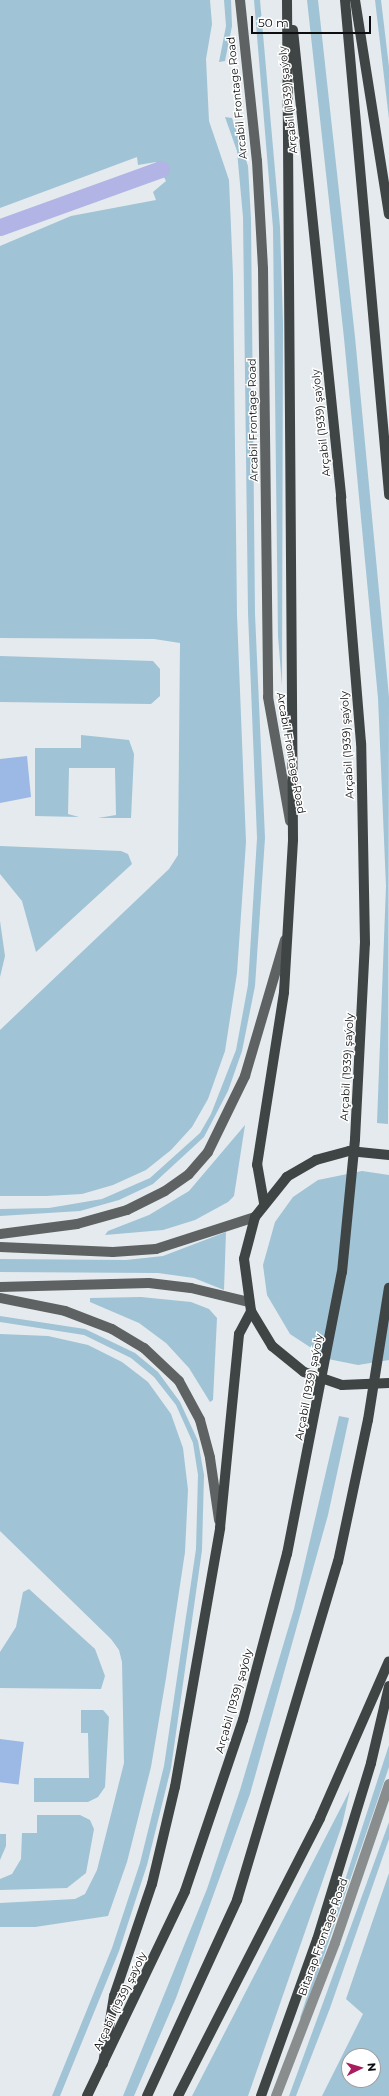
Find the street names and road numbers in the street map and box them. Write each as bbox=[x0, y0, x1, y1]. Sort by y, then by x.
street label: Arcabil Frontage Road bbox=[224, 36, 250, 160]
street label: Arçabil (1939) şaýoly bbox=[276, 46, 300, 154]
street label: Arcabil Frontage Road bbox=[245, 358, 261, 482]
street label: Arçabil (1939) şaýoly bbox=[309, 369, 333, 477]
street label: Arcabil Frontage Road bbox=[274, 691, 308, 815]
street label: Arçabil (1939) şaýoly bbox=[338, 691, 356, 799]
street label: Arçabil (1939) şaýoly bbox=[338, 1013, 356, 1121]
street label: Arçabil (1939) şaýoly bbox=[292, 1333, 326, 1441]
street label: Arçabil (1939) şaýoly bbox=[213, 1647, 255, 1755]
street label: Bitarap Frontage Road bbox=[295, 1876, 351, 1998]
street label: Arçabil (1939) şaýoly bbox=[90, 1950, 150, 2052]

